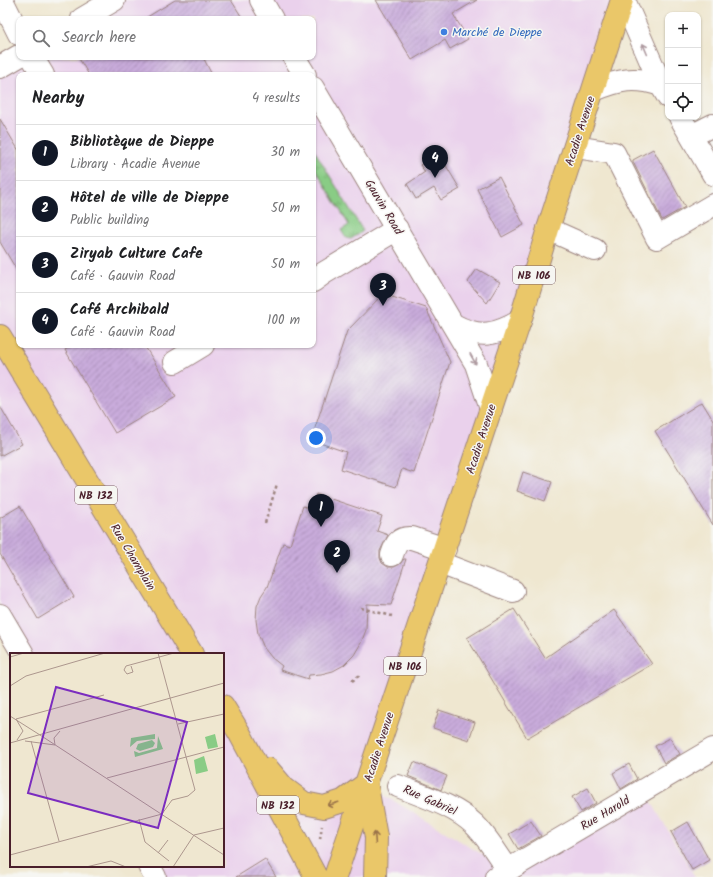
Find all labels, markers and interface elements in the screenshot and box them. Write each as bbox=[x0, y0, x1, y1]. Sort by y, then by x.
map controls bbox=[665, 12, 701, 120]
button: + bbox=[665, 12, 701, 48]
search box bbox=[16, 16, 316, 60]
place label: Marché de Dieppe bbox=[452, 23, 543, 42]
text: Search here bbox=[62, 26, 136, 50]
icon: search bbox=[30, 27, 52, 49]
marker: Marché de Dieppe bbox=[439, 27, 449, 37]
one-way arrow bbox=[641, 43, 649, 55]
button: − bbox=[665, 48, 701, 84]
button: locate bbox=[665, 84, 701, 120]
text: Nearby bbox=[32, 85, 84, 112]
text: 4 results bbox=[252, 88, 300, 109]
street label: Acadie Avenue bbox=[560, 93, 601, 169]
text: Bibliotèque de Dieppe bbox=[70, 130, 214, 154]
text: 1 bbox=[43, 142, 47, 163]
text: 30 m bbox=[271, 142, 300, 163]
pin: 4 bbox=[422, 145, 448, 178]
text: Library · Acadie Avenue bbox=[70, 154, 200, 175]
street label: Gauvin Road bbox=[359, 176, 408, 240]
text: Hôtel de ville de Dieppe bbox=[70, 186, 229, 210]
text: 2 bbox=[41, 198, 49, 219]
text: 50 m bbox=[271, 198, 300, 219]
text: Public building bbox=[70, 210, 149, 231]
text: Ziryab Culture Cafe bbox=[70, 242, 203, 266]
text: 3 bbox=[41, 254, 49, 275]
text: 50 m bbox=[271, 254, 300, 275]
text: Café · Gauvin Road bbox=[70, 266, 175, 287]
road number: NB 106 bbox=[513, 266, 555, 284]
pin: 3 bbox=[370, 273, 396, 306]
text: Café Archibald bbox=[70, 298, 169, 322]
text: 4 bbox=[41, 310, 49, 331]
text: 100 m bbox=[267, 310, 300, 331]
text: Café · Gauvin Road bbox=[70, 322, 175, 343]
one-way arrow bbox=[470, 353, 478, 365]
street label: Acadie Avenue bbox=[461, 401, 502, 477]
your location bbox=[306, 428, 326, 448]
road number: NB 132 bbox=[75, 486, 117, 504]
pin: 1 bbox=[308, 494, 334, 527]
street label: Rue Champlain bbox=[105, 520, 160, 594]
pin: 2 bbox=[324, 540, 350, 573]
inset map bbox=[10, 653, 224, 867]
road number: NB 106 bbox=[384, 657, 426, 675]
street label: Acadie Avenue bbox=[359, 709, 400, 785]
street label: Rue Gabriel bbox=[400, 780, 460, 821]
street label: Rue Harold bbox=[577, 791, 635, 836]
road number: NB 132 bbox=[257, 796, 299, 814]
one-way arrow bbox=[327, 801, 340, 808]
one-way arrow bbox=[372, 832, 379, 845]

